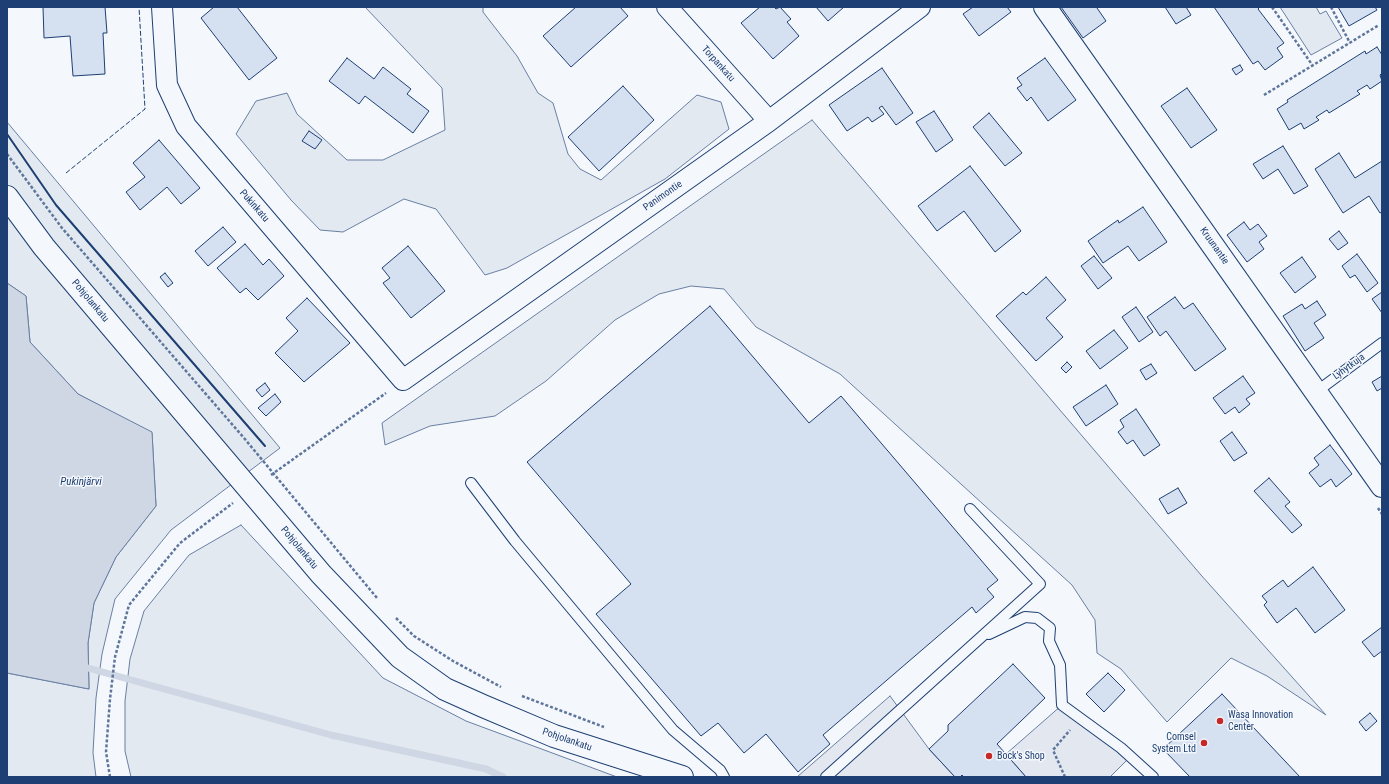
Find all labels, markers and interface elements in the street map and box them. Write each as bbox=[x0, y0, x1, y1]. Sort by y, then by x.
street label: Torpankatu bbox=[699, 43, 737, 85]
street label: Panimontie bbox=[641, 178, 685, 214]
street label: Pukinkatu bbox=[237, 187, 271, 225]
street label: Kruunantie bbox=[1197, 225, 1231, 267]
street label: Pohjolankatu bbox=[69, 277, 111, 325]
street label: Lyhytkuja bbox=[1331, 351, 1367, 383]
water label: Pukinjärvi bbox=[60, 475, 102, 489]
street label: Pohjolankatu bbox=[278, 524, 320, 572]
place label: Wasa Innovation Center bbox=[1228, 709, 1293, 732]
marker: Wasa Innovation Center bbox=[1215, 716, 1225, 726]
street label: Pohjolankatu bbox=[541, 726, 593, 754]
place label: Comsel System Ltd bbox=[1152, 731, 1196, 754]
marker: Comsel System Ltd bbox=[1199, 738, 1209, 748]
place label: Bock's Shop bbox=[997, 750, 1045, 762]
marker: Bock's Shop bbox=[984, 751, 994, 761]

